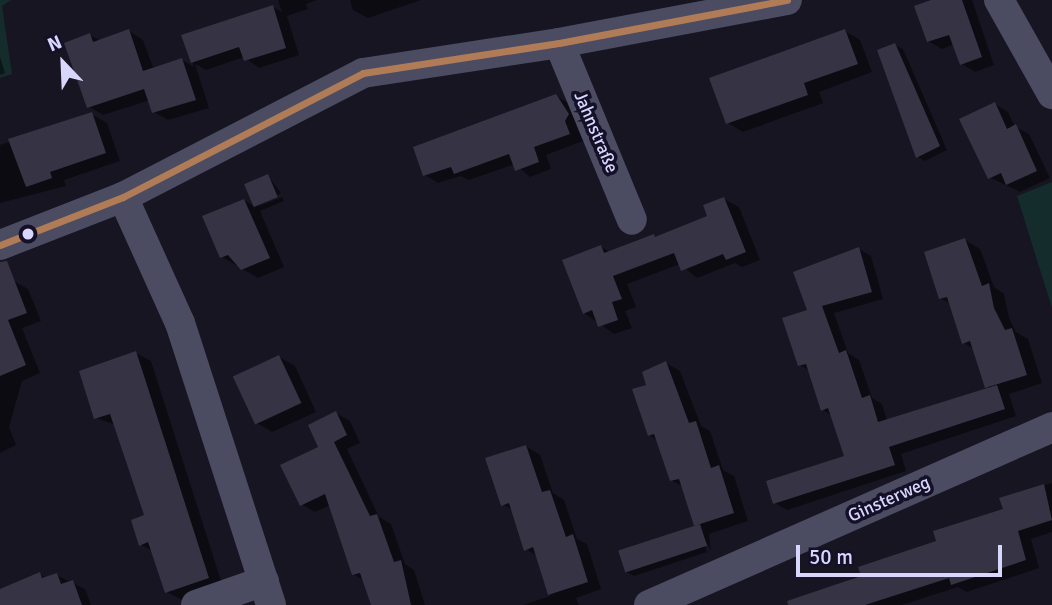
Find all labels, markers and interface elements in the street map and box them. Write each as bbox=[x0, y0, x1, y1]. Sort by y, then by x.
north arrow bbox=[28, 28, 98, 98]
text: N bbox=[44, 30, 66, 57]
street label: Jahnstraße bbox=[569, 88, 623, 176]
unlabelled marker bbox=[21, 227, 35, 241]
street label: Ginsterweg bbox=[845, 471, 933, 527]
scale bar bbox=[800, 532, 1006, 576]
text: 50 m bbox=[809, 544, 853, 570]

